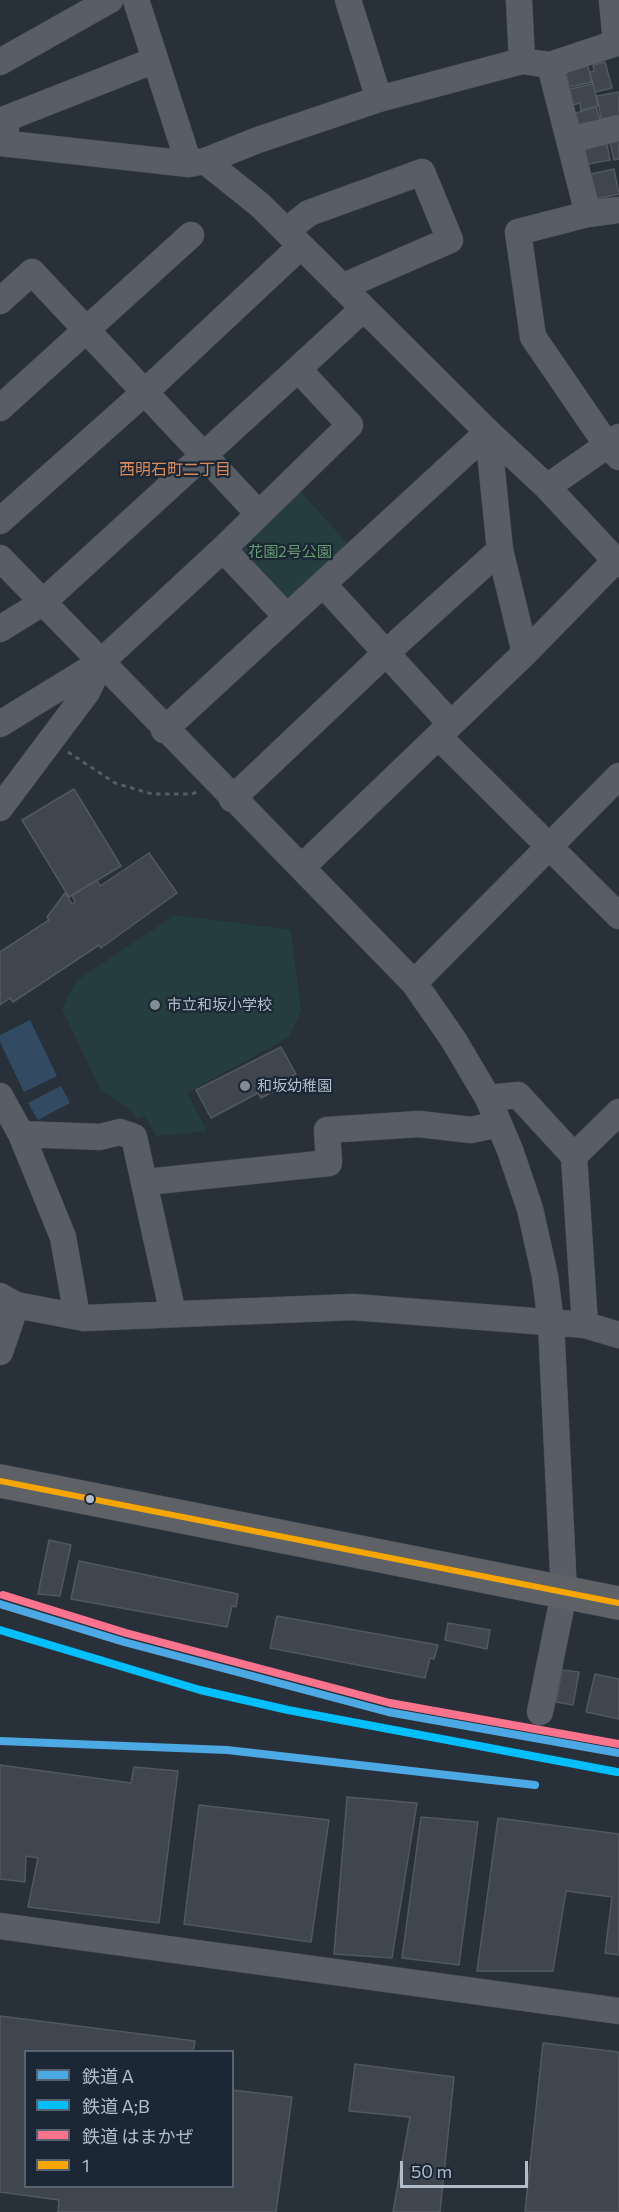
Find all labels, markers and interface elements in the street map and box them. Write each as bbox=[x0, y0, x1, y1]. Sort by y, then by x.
district label: 西明石町二丁目 bbox=[119, 460, 231, 480]
park label: 花園2号公園 bbox=[248, 543, 332, 561]
place label: 市立和坂小学校 bbox=[167, 996, 272, 1014]
marker: 市立和坂小学校 bbox=[148, 998, 162, 1012]
place label: 和坂幼稚園 bbox=[257, 1077, 332, 1095]
marker: 和坂幼稚園 bbox=[238, 1079, 252, 1093]
unlabelled marker bbox=[84, 1493, 96, 1505]
legend bbox=[24, 2050, 234, 2188]
text: 鉄道 A bbox=[82, 2065, 134, 2087]
text: 鉄道 A;B bbox=[82, 2095, 150, 2117]
text: 鉄道 はまかぜ bbox=[82, 2125, 193, 2147]
scale bar bbox=[403, 2149, 530, 2187]
text: 1 bbox=[82, 2154, 90, 2176]
text: 50 m bbox=[411, 2160, 452, 2182]

